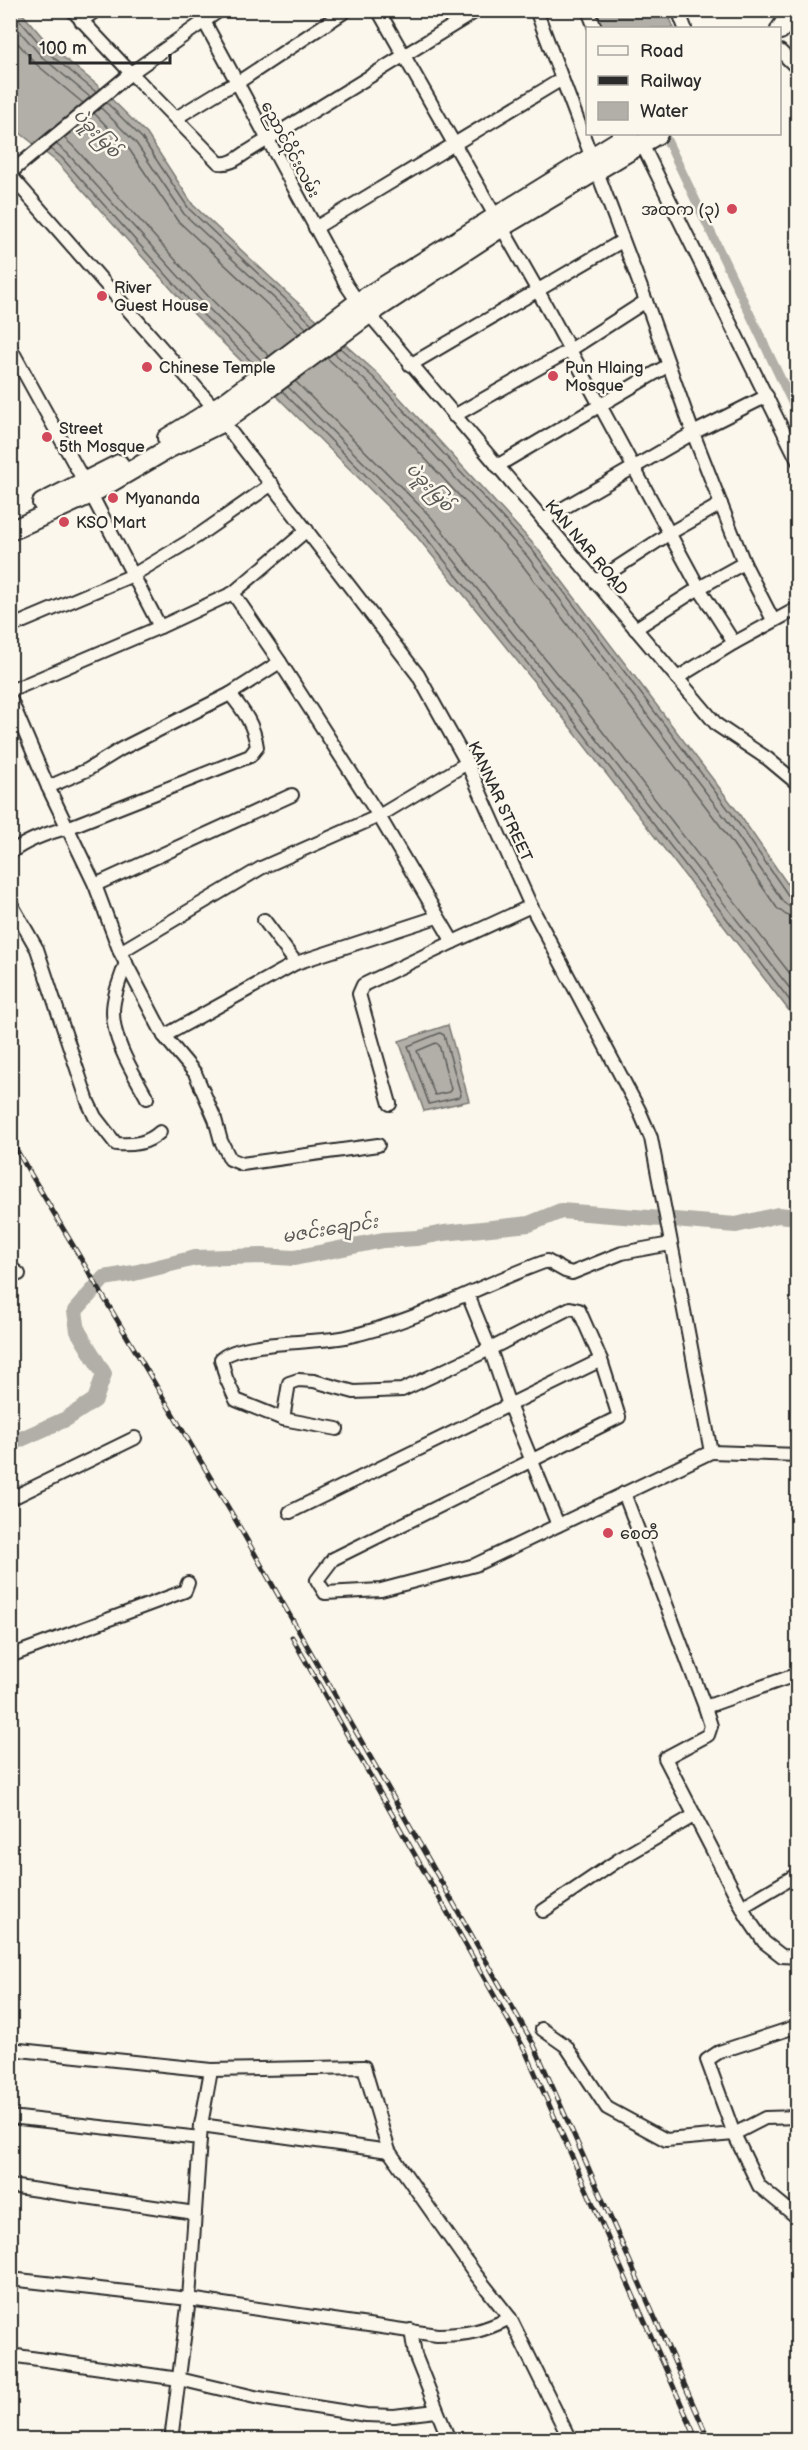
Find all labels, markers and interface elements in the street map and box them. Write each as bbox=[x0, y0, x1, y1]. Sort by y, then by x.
scale bar bbox=[30, 27, 170, 65]
legend bbox=[586, 27, 781, 135]
text: 100 m bbox=[39, 38, 87, 59]
text: Road bbox=[640, 41, 684, 62]
text: Railway bbox=[640, 71, 702, 92]
street label: ညောင်ဝိုင်းလမ်း bbox=[253, 97, 326, 203]
text: Water bbox=[640, 101, 688, 122]
water label: ပဲခူးမြစ် bbox=[66, 103, 128, 166]
place label: အထက (၃) bbox=[641, 201, 720, 223]
marker: အထက (၃) bbox=[725, 202, 739, 216]
place label: River Guest House bbox=[114, 279, 209, 316]
marker: River Guest House bbox=[95, 289, 109, 303]
place label: Chinese Temple bbox=[159, 359, 276, 378]
place label: Pun Hlaing Mosque bbox=[565, 359, 644, 396]
marker: Chinese Temple bbox=[140, 360, 154, 374]
marker: Pun Hlaing Mosque bbox=[546, 369, 560, 383]
place label: Street 5th Mosque bbox=[59, 420, 145, 457]
marker: Street 5th Mosque bbox=[40, 430, 54, 444]
water label: ပဲခူးမြစ် bbox=[399, 457, 461, 520]
place label: Myananda bbox=[125, 490, 200, 509]
marker: Myananda bbox=[106, 491, 120, 505]
street label: KAN NAR ROAD bbox=[540, 496, 631, 599]
place label: KSO Mart bbox=[76, 514, 146, 533]
marker: KSO Mart bbox=[57, 515, 71, 529]
street label: KANNAR STREET bbox=[463, 739, 536, 865]
water label: မဇင်းချောင်း bbox=[280, 1208, 382, 1251]
place label: စေတီ bbox=[620, 1523, 659, 1544]
marker: စေတီ bbox=[601, 1526, 615, 1540]

